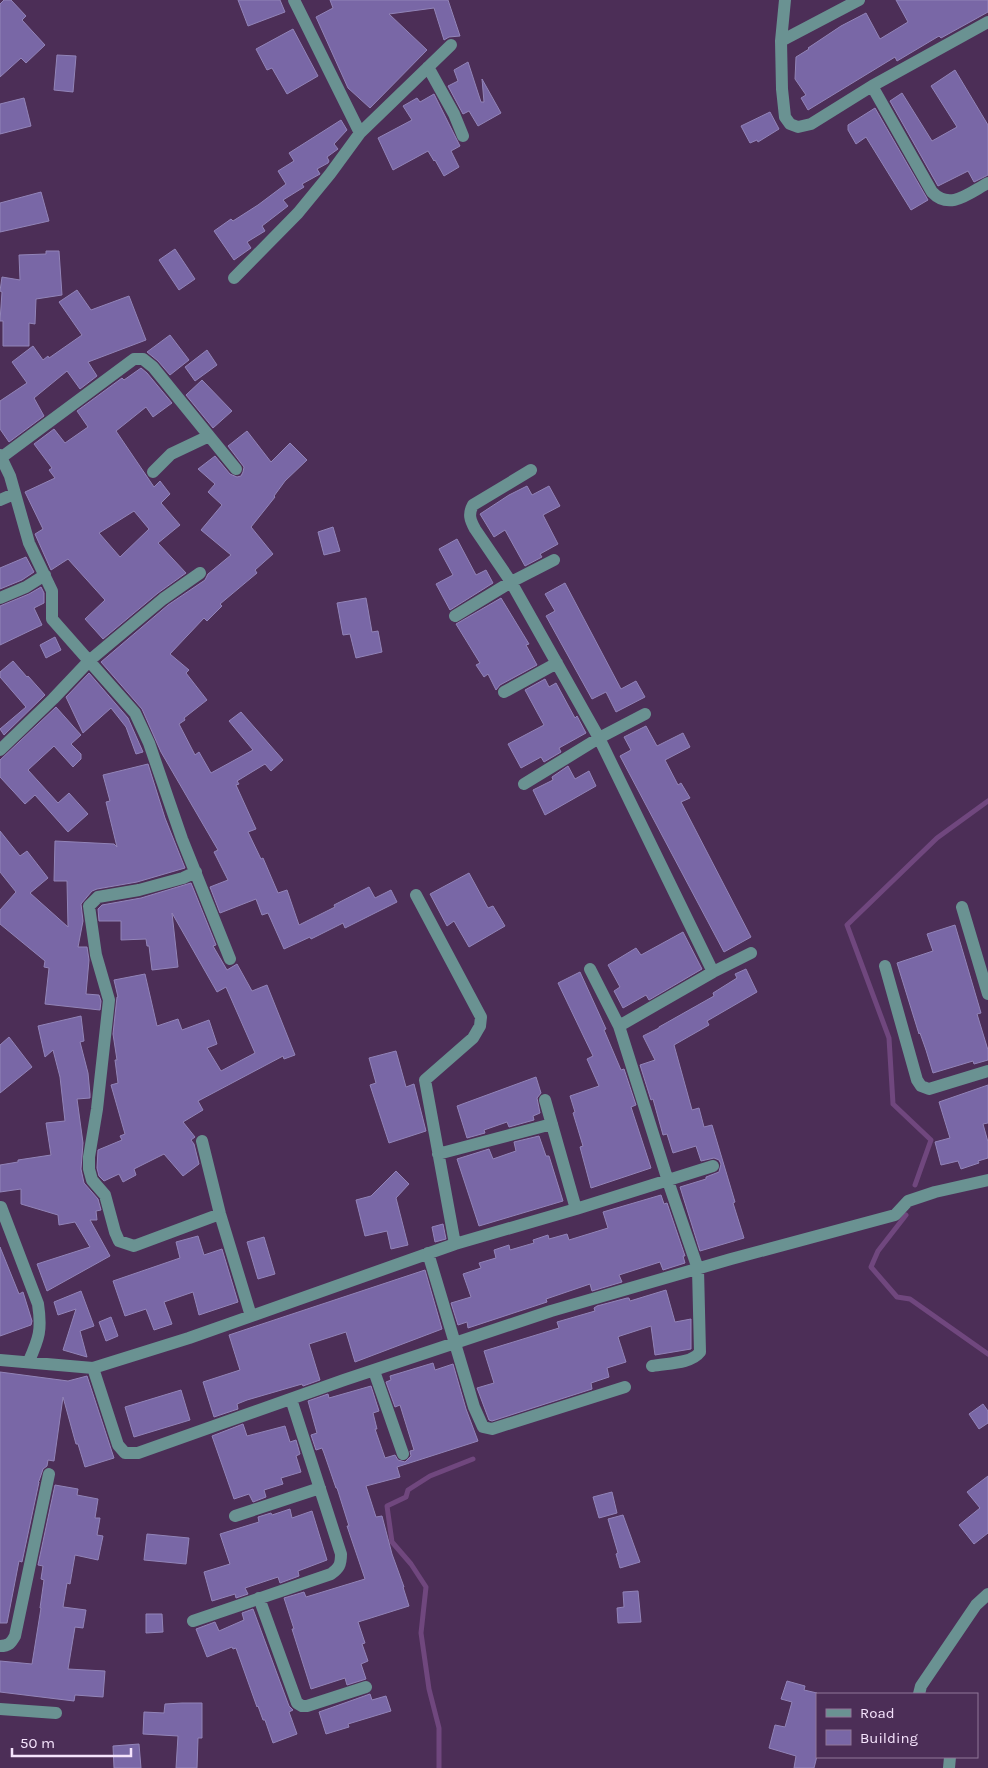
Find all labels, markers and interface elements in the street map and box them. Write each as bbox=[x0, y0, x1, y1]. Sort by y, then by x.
legend bbox=[816, 1693, 978, 1758]
text: Road bbox=[860, 1704, 895, 1722]
scale bar bbox=[12, 1726, 131, 1758]
text: Building bbox=[860, 1729, 918, 1747]
text: 50 m bbox=[20, 1734, 55, 1752]

